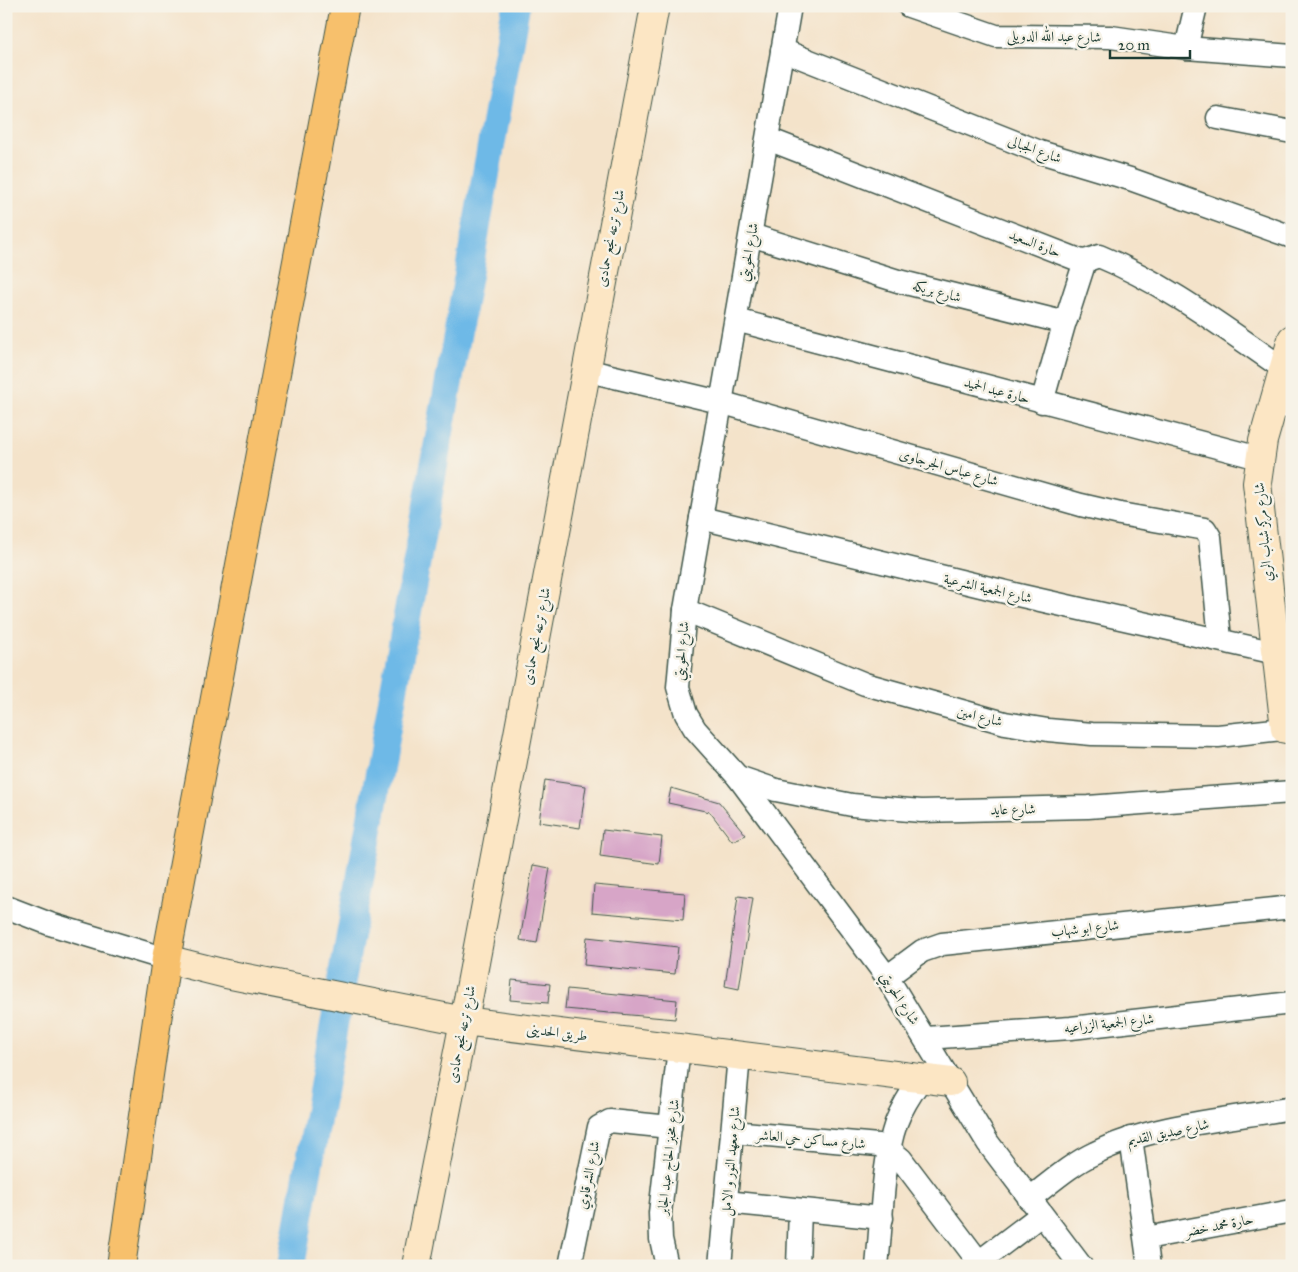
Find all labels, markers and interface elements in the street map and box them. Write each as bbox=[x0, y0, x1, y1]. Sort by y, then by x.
street label: شارع عبد الله الدويلى bbox=[1007, 24, 1101, 49]
scale bar bbox=[1110, 28, 1190, 60]
text: 20 m bbox=[1118, 36, 1150, 54]
street label: شارع الجبالى bbox=[1005, 132, 1064, 170]
street label: شارع ترعه نجع حمادى bbox=[593, 188, 633, 289]
street label: شارع الحويتي bbox=[735, 221, 766, 284]
street label: حارة السعيد bbox=[1007, 226, 1063, 261]
street label: شارع بريكه bbox=[910, 277, 963, 309]
street label: حارة عبد الحميد bbox=[962, 374, 1032, 407]
street label: شارع عباس الجرجاوى bbox=[897, 445, 1000, 493]
street label: شارع مركز شباب الري bbox=[1251, 481, 1279, 582]
street label: شارع الجمعية الشرعية bbox=[941, 570, 1034, 610]
street label: شارع ترعه نجع حمادى bbox=[519, 586, 559, 687]
street label: شارع الحويتي bbox=[670, 621, 697, 682]
street label: شارع امين bbox=[955, 703, 1005, 733]
street label: شارع عايد bbox=[990, 801, 1036, 821]
street label: شارع ابو شهاب bbox=[1050, 916, 1120, 944]
street label: شارع الحويتي bbox=[873, 969, 923, 1030]
street label: شارع ترعه نجع حمادى bbox=[444, 984, 484, 1085]
street label: شارع الجمعية الزراعيه bbox=[1063, 1010, 1155, 1040]
street label: طريق الحدينى bbox=[525, 1020, 588, 1046]
street label: شارع مخبز الحاج عبد الجابر bbox=[654, 1098, 687, 1218]
street label: شارع معهد النور و الامل bbox=[717, 1105, 747, 1217]
street label: شارع صديق القديم bbox=[1125, 1115, 1212, 1153]
street label: شارع مساكن حي العاشر bbox=[753, 1126, 866, 1156]
street label: شارع الشرقاوي bbox=[574, 1139, 606, 1211]
street label: حارة محمد خضر bbox=[1181, 1211, 1255, 1242]

